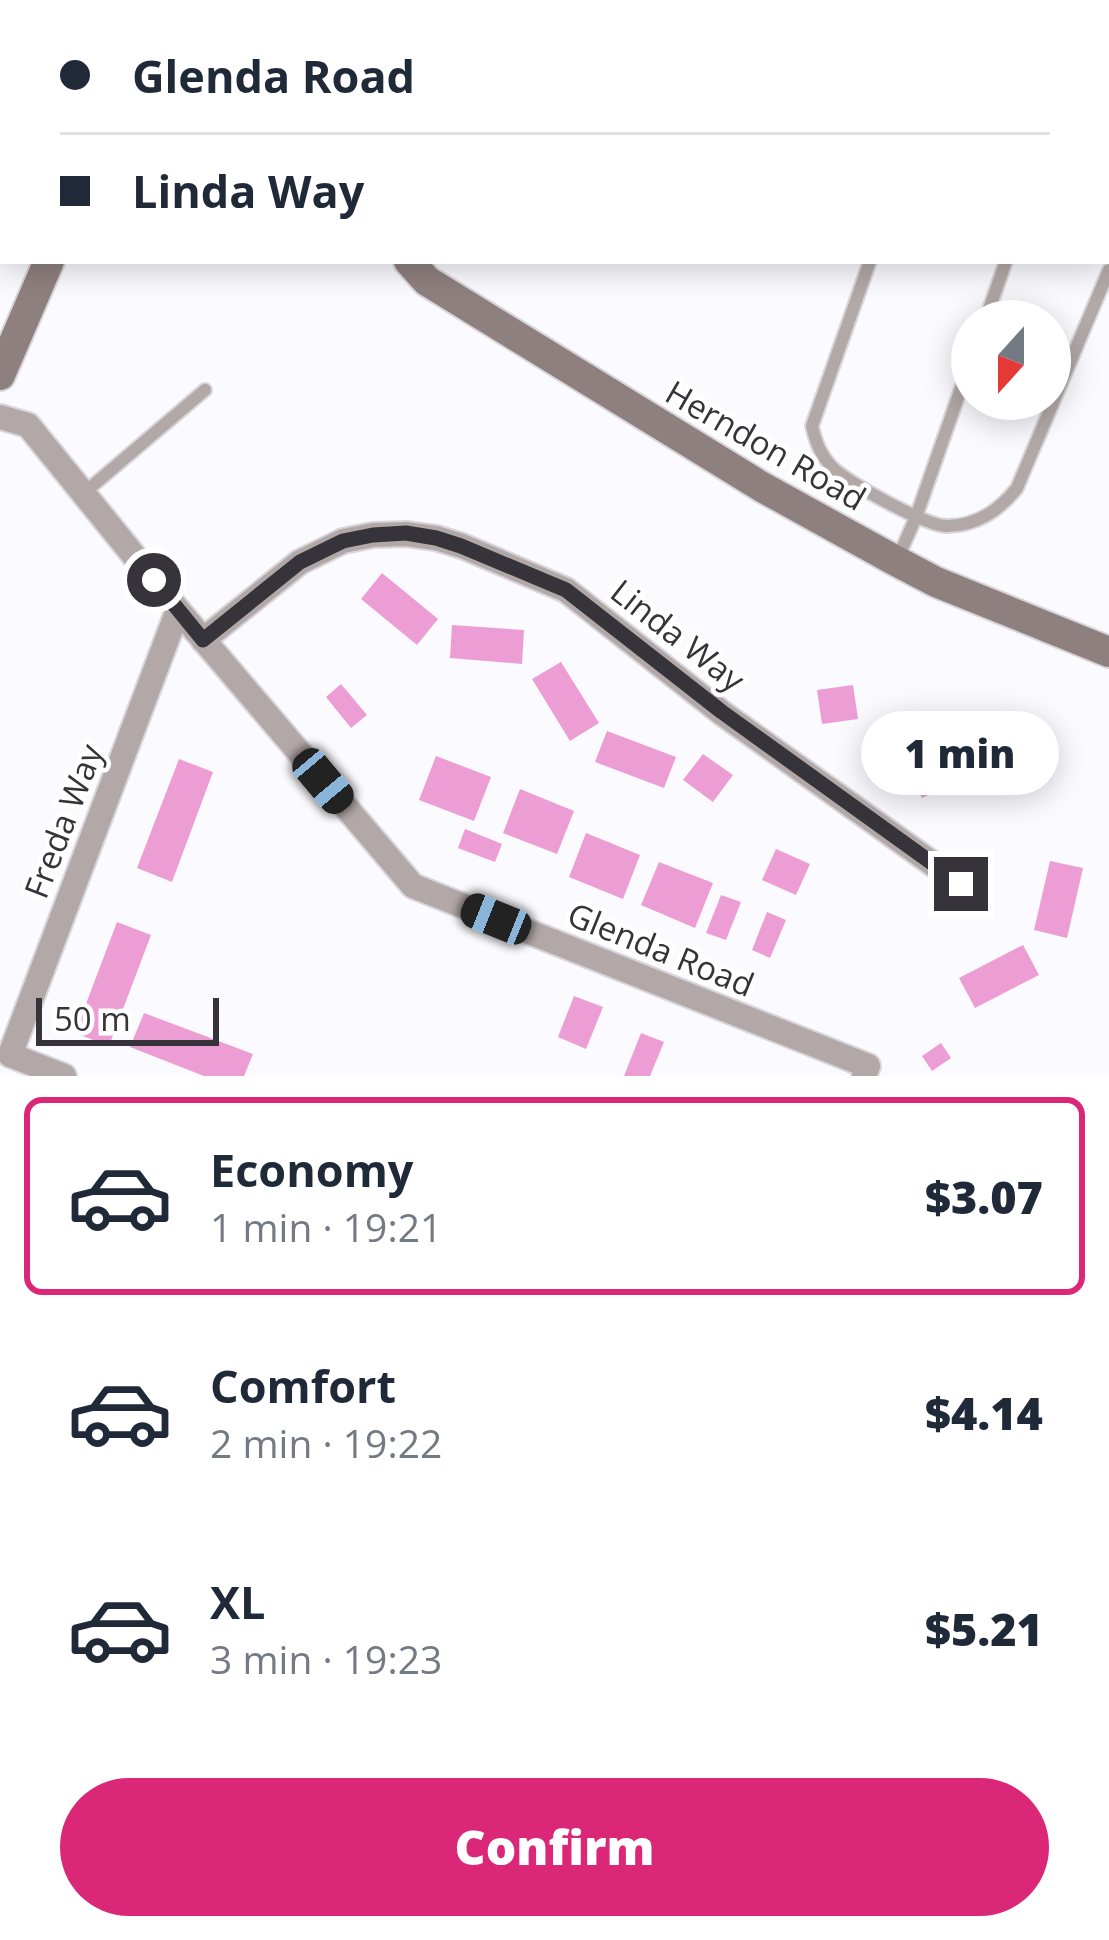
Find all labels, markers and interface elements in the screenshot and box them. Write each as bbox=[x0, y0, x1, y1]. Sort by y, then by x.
text: Glenda Road bbox=[132, 45, 415, 106]
text: Linda Way bbox=[132, 160, 364, 221]
north arrow bbox=[951, 300, 1071, 420]
map controls bbox=[951, 300, 1071, 420]
street label: Herndon Road bbox=[658, 369, 874, 521]
route start bbox=[127, 553, 181, 607]
street label: Linda Way bbox=[602, 569, 755, 702]
callout: 1 min bbox=[862, 710, 1060, 794]
text: 1 min bbox=[905, 726, 1015, 779]
street label: Freda Way bbox=[13, 737, 113, 904]
car bbox=[286, 742, 360, 820]
route end bbox=[934, 857, 988, 911]
car bbox=[456, 889, 536, 949]
street label: Glenda Road bbox=[561, 891, 761, 1007]
scale bar bbox=[36, 992, 219, 1045]
text: 50 m bbox=[54, 996, 131, 1041]
text: Economy bbox=[210, 1139, 413, 1200]
icon: car bbox=[66, 1142, 174, 1250]
text: $3.07 bbox=[925, 1166, 1043, 1227]
text: 1 min · 19:21 bbox=[210, 1200, 442, 1253]
text: Comfort bbox=[210, 1355, 396, 1416]
icon: car bbox=[66, 1358, 174, 1466]
text: $4.14 bbox=[925, 1382, 1043, 1443]
text: 2 min · 19:22 bbox=[210, 1416, 442, 1469]
text: XL bbox=[210, 1571, 265, 1632]
icon: car bbox=[66, 1574, 174, 1682]
text: $5.21 bbox=[925, 1598, 1043, 1659]
text: 3 min · 19:23 bbox=[210, 1632, 442, 1685]
button: Confirm bbox=[60, 1778, 1049, 1916]

